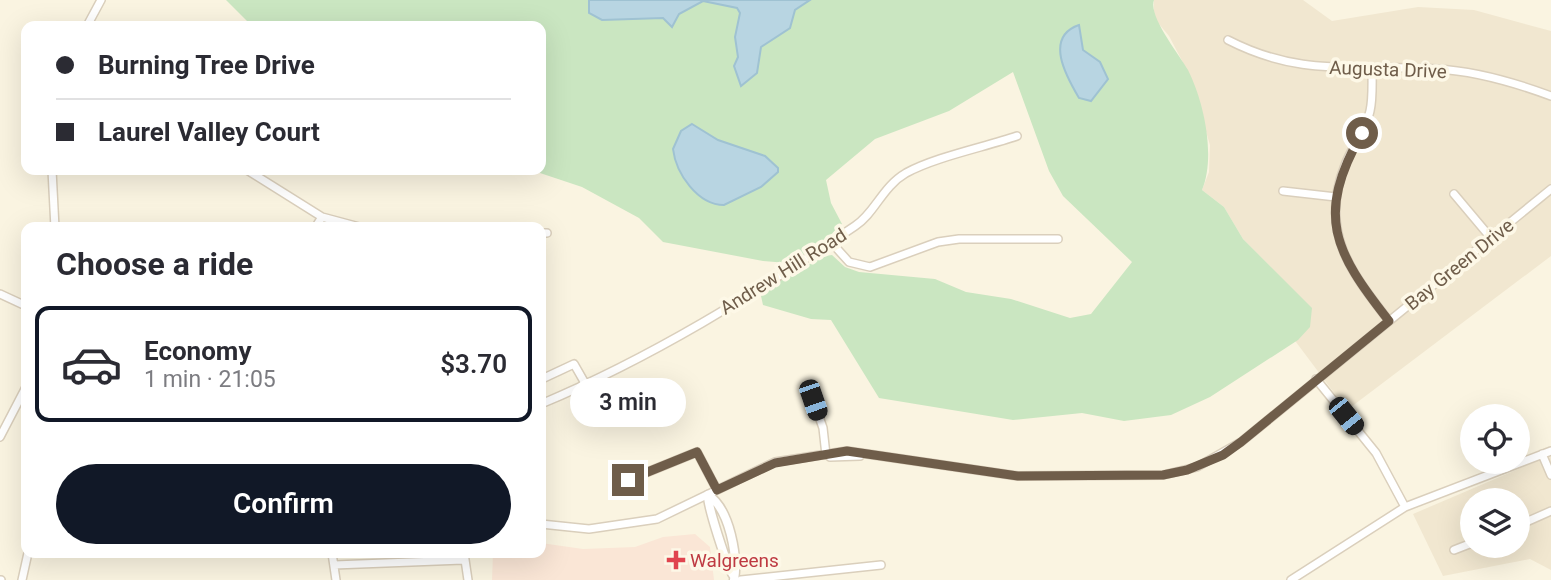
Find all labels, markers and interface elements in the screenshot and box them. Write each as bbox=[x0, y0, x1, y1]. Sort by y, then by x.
text: Burning Tree Drive bbox=[98, 50, 315, 80]
street label: Augusta Drive bbox=[1329, 56, 1447, 83]
text: Laurel Valley Court bbox=[98, 117, 320, 147]
route start bbox=[1346, 117, 1378, 149]
street label: Bay Green Drive bbox=[1400, 214, 1518, 315]
street label: Andrew Hill Road bbox=[716, 223, 851, 320]
text: Choose a ride bbox=[56, 245, 253, 283]
icon: car bbox=[60, 333, 123, 396]
text: Economy bbox=[144, 336, 251, 366]
text: $3.70 bbox=[440, 349, 507, 379]
text: 1 min · 21:05 bbox=[144, 366, 276, 393]
car bbox=[797, 377, 830, 423]
callout: 3 min bbox=[570, 378, 686, 428]
text: 3 min bbox=[599, 389, 657, 416]
car bbox=[1325, 393, 1368, 439]
map controls bbox=[1460, 404, 1530, 558]
button: locate bbox=[1460, 404, 1530, 474]
button: Confirm bbox=[56, 464, 511, 544]
route end bbox=[612, 464, 644, 496]
button: layers bbox=[1460, 488, 1530, 558]
place label: Walgreens bbox=[690, 549, 779, 572]
marker: Walgreens bbox=[668, 552, 684, 568]

